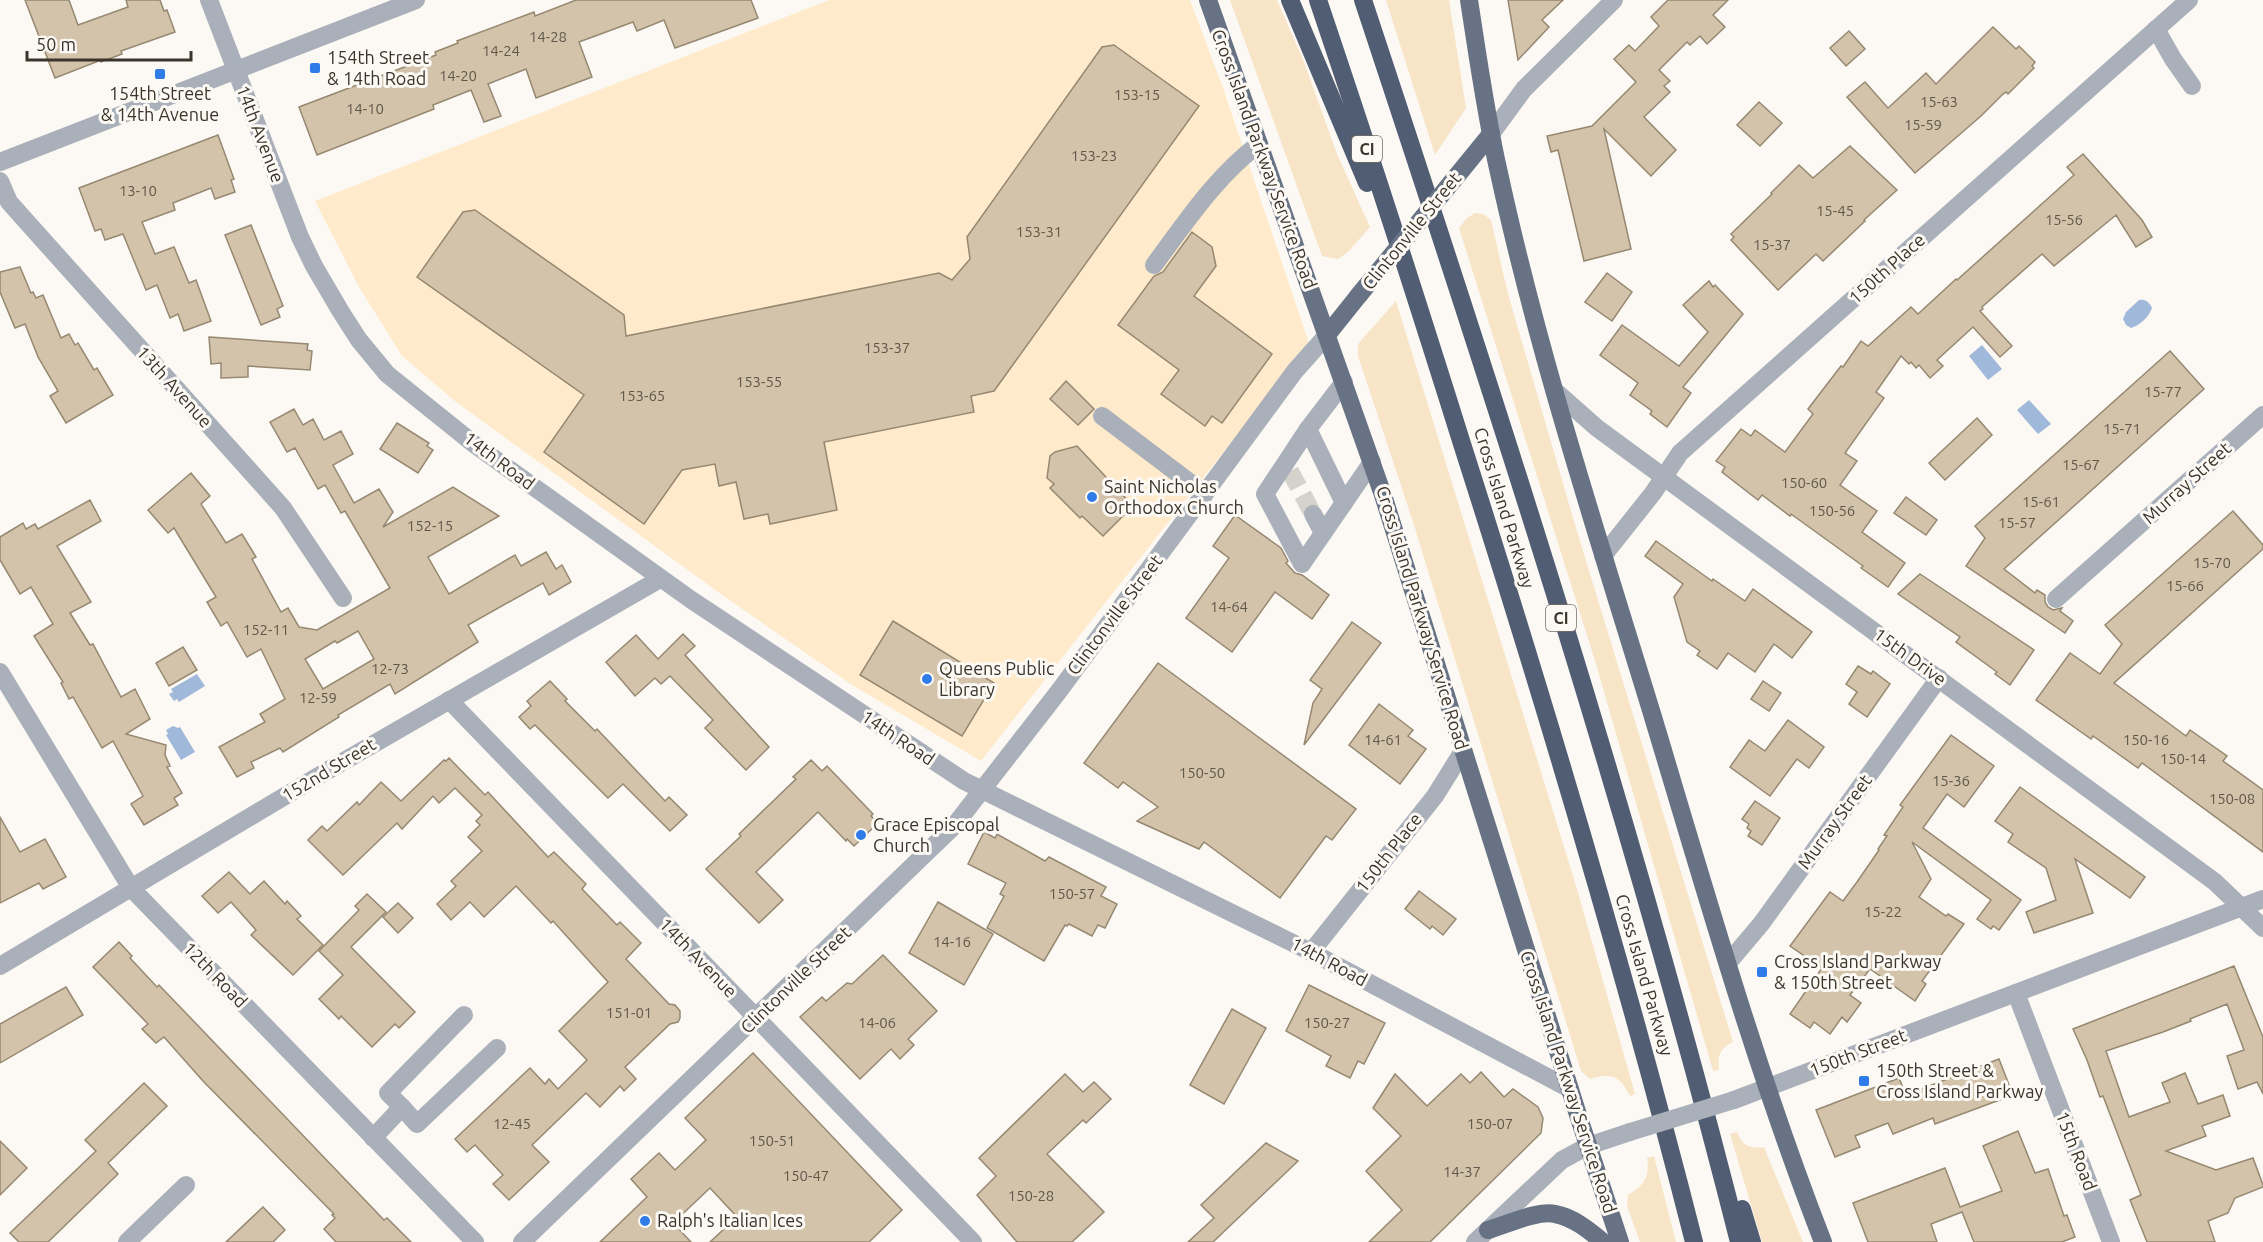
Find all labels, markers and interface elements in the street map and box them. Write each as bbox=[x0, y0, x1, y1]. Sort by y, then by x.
scale bar bbox=[27, 24, 190, 62]
street label: Cross Island Parkway Service Road bbox=[1209, 26, 1321, 291]
house number: 14-28 bbox=[529, 28, 567, 45]
text: 50 m bbox=[36, 34, 76, 54]
house number: 14-24 bbox=[482, 42, 520, 59]
place label: 154th Street & 14th Road bbox=[327, 47, 429, 88]
marker: 154th Street & 14th Road bbox=[308, 61, 322, 75]
marker: 154th Street & 14th Avenue bbox=[153, 67, 167, 81]
house number: 14-20 bbox=[439, 67, 477, 84]
street label: 14th Avenue bbox=[233, 82, 289, 185]
place label: 154th Street & 14th Avenue bbox=[101, 83, 219, 124]
house number: 153-15 bbox=[1114, 86, 1160, 103]
house number: 15-63 bbox=[1920, 93, 1958, 110]
house number: 14-10 bbox=[346, 100, 384, 117]
house number: 15-59 bbox=[1904, 116, 1942, 133]
road number: CI bbox=[1352, 136, 1382, 162]
house number: 153-23 bbox=[1071, 147, 1117, 164]
street label: Clintonville Street bbox=[1358, 168, 1465, 293]
house number: 13-10 bbox=[119, 182, 157, 199]
house number: 15-45 bbox=[1816, 202, 1854, 219]
house number: 15-56 bbox=[2045, 211, 2083, 228]
house number: 153-31 bbox=[1016, 223, 1062, 240]
street label: 150th Place bbox=[1844, 229, 1928, 307]
house number: 15-37 bbox=[1753, 236, 1791, 253]
house number: 153-37 bbox=[864, 339, 910, 356]
street label: 13th Avenue bbox=[133, 342, 216, 431]
house number: 153-55 bbox=[736, 373, 782, 390]
house number: 15-77 bbox=[2144, 383, 2182, 400]
house number: 153-65 bbox=[619, 387, 665, 404]
house number: 15-71 bbox=[2103, 420, 2141, 437]
street label: Cross Island Parkway bbox=[1471, 425, 1539, 591]
street label: 14th Road bbox=[460, 427, 539, 493]
street label: Murray Street bbox=[2138, 437, 2235, 527]
house number: 15-67 bbox=[2062, 456, 2100, 473]
house number: 150-60 bbox=[1781, 474, 1827, 491]
place label: Saint Nicholas Orthodox Church bbox=[1104, 476, 1244, 517]
street label: Cross Island Parkway Service Road bbox=[1373, 483, 1473, 752]
marker: Saint Nicholas Orthodox Church bbox=[1085, 490, 1099, 504]
house number: 15-61 bbox=[2022, 493, 2060, 510]
house number: 150-56 bbox=[1809, 502, 1855, 519]
house number: 15-57 bbox=[1998, 514, 2036, 531]
house number: 152-15 bbox=[407, 517, 453, 534]
street label: Clintonville Street bbox=[1063, 550, 1166, 678]
house number: 15-70 bbox=[2193, 554, 2231, 571]
house number: 15-66 bbox=[2166, 577, 2204, 594]
house number: 14-64 bbox=[1210, 598, 1248, 615]
road number: CI bbox=[1546, 605, 1576, 631]
house number: 152-11 bbox=[243, 621, 289, 638]
street label: 15th Drive bbox=[1871, 623, 1951, 689]
place label: Queens Public Library bbox=[939, 658, 1054, 699]
house number: 12-73 bbox=[371, 660, 409, 677]
marker: Queens Public Library bbox=[920, 672, 934, 686]
house number: 12-59 bbox=[299, 689, 337, 706]
street label: 14th Road bbox=[858, 706, 939, 769]
house number: 14-61 bbox=[1364, 731, 1402, 748]
house number: 150-16 bbox=[2123, 731, 2169, 748]
street label: 152nd Street bbox=[278, 733, 379, 805]
house number: 150-14 bbox=[2160, 750, 2206, 767]
house number: 150-50 bbox=[1179, 764, 1225, 781]
street label: Murray Street bbox=[1793, 770, 1875, 873]
house number: 15-36 bbox=[1932, 772, 1970, 789]
house number: 150-08 bbox=[2209, 790, 2255, 807]
street label: 150th Place bbox=[1351, 809, 1425, 896]
place label: Grace Episcopal Church bbox=[873, 814, 1000, 855]
marker: Grace Episcopal Church bbox=[854, 828, 868, 842]
house number: 150-57 bbox=[1049, 885, 1095, 902]
street label: Cross Island Parkway bbox=[1612, 892, 1678, 1058]
house number: 15-22 bbox=[1864, 903, 1902, 920]
street label: 14th Avenue bbox=[656, 914, 741, 1001]
street label: Clintonville Street bbox=[736, 922, 854, 1037]
house number: 14-16 bbox=[933, 933, 971, 950]
street label: 14th Road bbox=[1288, 933, 1371, 989]
street label: 12th Road bbox=[180, 937, 252, 1011]
street label: Cross Island Parkway Service Road bbox=[1517, 948, 1621, 1215]
place label: Cross Island Parkway & 150th Street bbox=[1774, 951, 1941, 992]
marker: Cross Island Parkway & 150th Street bbox=[1755, 965, 1769, 979]
house number: 151-01 bbox=[606, 1004, 652, 1021]
house number: 14-06 bbox=[858, 1014, 896, 1031]
house number: 150-27 bbox=[1304, 1014, 1350, 1031]
street label: 150th Street bbox=[1806, 1024, 1909, 1080]
place label: 150th Street & Cross Island Parkway bbox=[1876, 1060, 2043, 1101]
marker: 150th Street & Cross Island Parkway bbox=[1857, 1074, 1871, 1088]
street label: 15th Road bbox=[2053, 1108, 2101, 1193]
house number: 12-45 bbox=[493, 1115, 531, 1132]
house number: 150-07 bbox=[1467, 1115, 1513, 1132]
house number: 150-51 bbox=[749, 1132, 795, 1149]
house number: 14-37 bbox=[1443, 1163, 1481, 1180]
house number: 150-47 bbox=[783, 1167, 829, 1184]
house number: 150-28 bbox=[1008, 1187, 1054, 1204]
place label: Ralph's Italian Ices bbox=[657, 1210, 803, 1230]
marker: Ralph's Italian Ices bbox=[638, 1214, 652, 1228]

